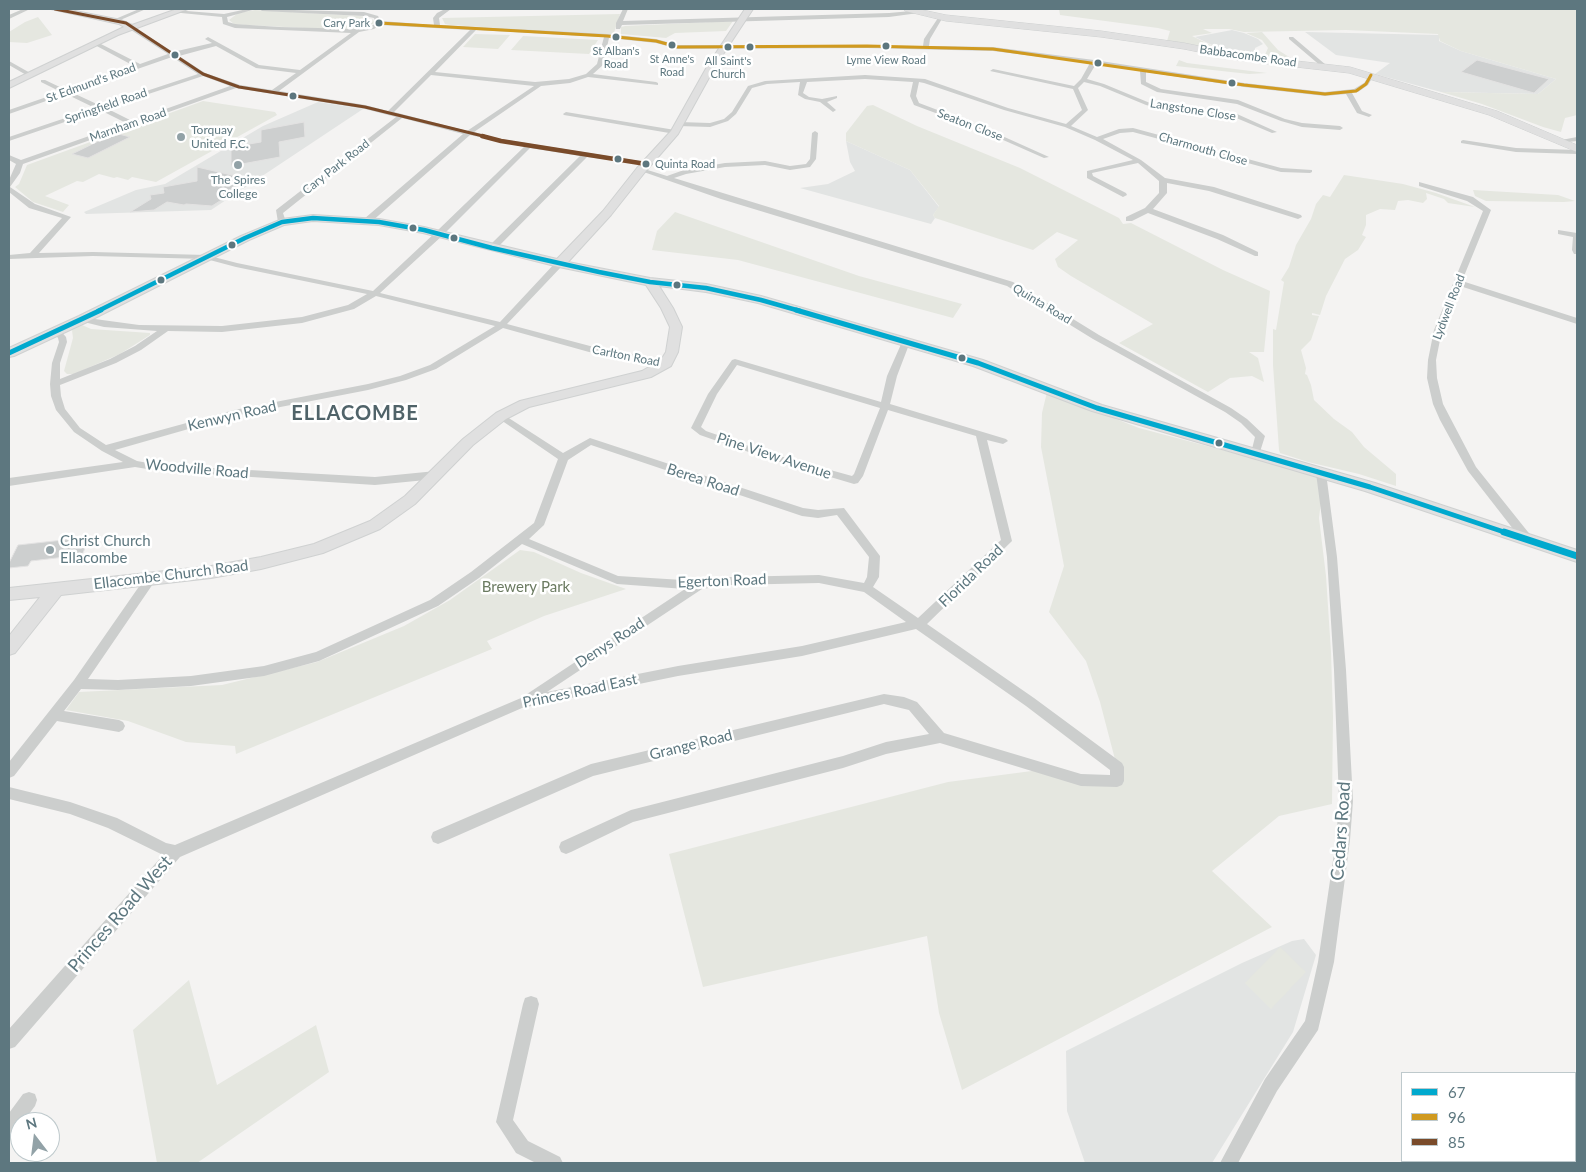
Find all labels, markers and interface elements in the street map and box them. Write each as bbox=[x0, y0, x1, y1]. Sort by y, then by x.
place label: Cary Park bbox=[323, 16, 370, 30]
marker: Cary Park bbox=[374, 18, 384, 28]
marker: St Alban's Road bbox=[611, 32, 621, 42]
marker: St Anne's Road bbox=[667, 40, 677, 50]
marker: Lyme View Road bbox=[881, 41, 891, 51]
marker: All Saint's Church bbox=[723, 42, 733, 52]
unlabelled marker bbox=[745, 42, 755, 52]
street label: Babbacombe Road bbox=[1198, 42, 1298, 70]
place label: St Alban's Road bbox=[592, 44, 640, 70]
unlabelled marker bbox=[170, 50, 180, 60]
place label: St Anne's Road bbox=[650, 52, 694, 78]
place label: Lyme View Road bbox=[846, 53, 926, 67]
place label: All Saint's Church bbox=[705, 54, 751, 80]
unlabelled marker bbox=[1093, 58, 1103, 68]
street label: St Edmund's Road bbox=[44, 60, 138, 106]
unlabelled marker bbox=[1227, 78, 1237, 88]
street label: Springfield Road bbox=[63, 85, 149, 127]
unlabelled marker bbox=[288, 91, 298, 101]
street label: Langstone Close bbox=[1149, 96, 1237, 124]
street label: Marnham Road bbox=[88, 105, 168, 145]
street label: Seaton Close bbox=[935, 106, 1005, 144]
place label: Torquay United F.C. bbox=[191, 123, 249, 151]
street label: Charmouth Close bbox=[1157, 129, 1249, 169]
marker: Torquay United F.C. bbox=[175, 131, 187, 143]
street label: Cary Park Road bbox=[300, 136, 372, 198]
unlabelled marker bbox=[613, 154, 623, 164]
place label: Quinta Road bbox=[655, 157, 715, 171]
marker: The Spires College bbox=[232, 159, 244, 171]
marker: Quinta Road bbox=[641, 159, 651, 169]
place label: The Spires College bbox=[211, 173, 265, 201]
unlabelled marker bbox=[408, 223, 418, 233]
unlabelled marker bbox=[449, 233, 459, 243]
unlabelled marker bbox=[227, 240, 237, 250]
street label: Lydwell Road bbox=[1430, 272, 1468, 342]
unlabelled marker bbox=[156, 275, 166, 285]
unlabelled marker bbox=[672, 280, 682, 290]
street label: Quinta Road bbox=[1010, 281, 1074, 327]
street label: Carlton Road bbox=[591, 342, 661, 370]
unlabelled marker bbox=[957, 353, 967, 363]
street label: Kenwyn Road bbox=[186, 397, 278, 435]
district label: ELLACOMBE bbox=[290, 402, 420, 426]
street label: Pine View Avenue bbox=[714, 429, 834, 483]
unlabelled marker bbox=[1214, 438, 1224, 448]
street label: Woodville Road bbox=[145, 456, 249, 482]
street label: Berea Road bbox=[664, 460, 742, 500]
place label: Christ Church Ellacombe bbox=[60, 532, 151, 567]
street label: Florida Road bbox=[935, 541, 1007, 611]
marker: Christ Church Ellacombe bbox=[44, 544, 56, 556]
street label: Ellacombe Church Road bbox=[93, 557, 249, 593]
street label: Egerton Road bbox=[677, 570, 767, 592]
park label: Brewery Park bbox=[482, 578, 570, 596]
street label: Denys Road bbox=[572, 614, 648, 672]
street label: Princes Road East bbox=[521, 670, 639, 712]
street label: Grange Road bbox=[648, 726, 734, 764]
street label: Cedars Road bbox=[1327, 781, 1355, 881]
street label: Princes Road West bbox=[63, 851, 177, 977]
legend bbox=[1401, 1072, 1576, 1162]
text: 67 bbox=[1448, 1083, 1465, 1101]
text: 96 bbox=[1448, 1108, 1465, 1126]
north arrow bbox=[10, 1112, 60, 1162]
text: N bbox=[24, 1113, 39, 1133]
text: 85 bbox=[1448, 1133, 1465, 1151]

